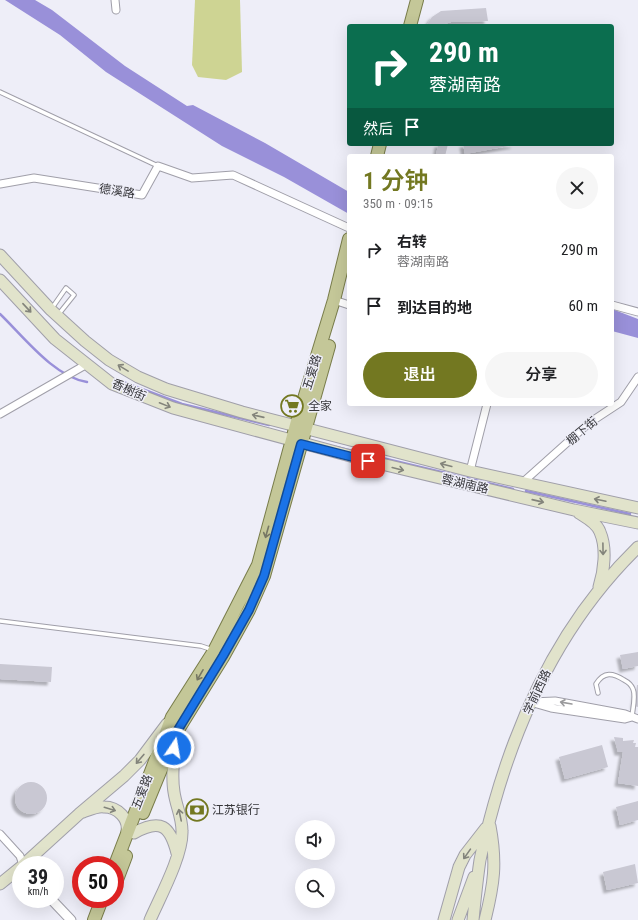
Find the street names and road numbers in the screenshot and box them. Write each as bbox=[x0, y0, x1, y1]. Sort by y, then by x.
street label: 德溪路 bbox=[98, 181, 136, 201]
street label: 五爱路 bbox=[300, 353, 324, 391]
street label: 香榭街 bbox=[110, 376, 148, 404]
street label: 棚下街 bbox=[564, 414, 600, 448]
street label: 蓉湖南路 bbox=[440, 472, 490, 496]
street label: 学前西路 bbox=[521, 667, 553, 717]
street label: 五爱路 bbox=[129, 773, 155, 811]

